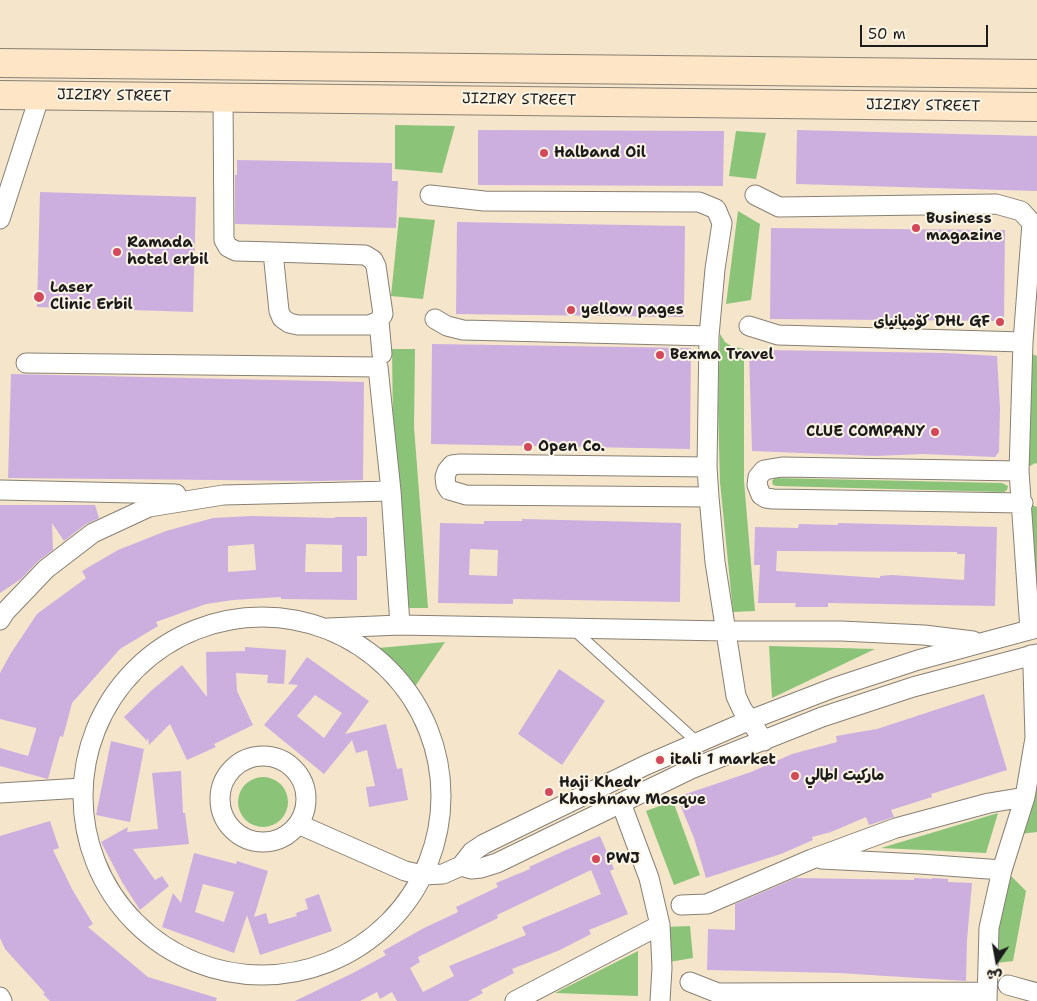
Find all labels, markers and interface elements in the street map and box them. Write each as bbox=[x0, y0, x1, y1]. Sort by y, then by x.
scale bar bbox=[862, 15, 990, 47]
text: 50 m bbox=[868, 24, 906, 44]
street label: JIZIRY STREET bbox=[57, 86, 171, 106]
street label: JIZIRY STREET bbox=[462, 90, 576, 110]
street label: JIZIRY STREET bbox=[866, 96, 980, 116]
place label: Halband Oil bbox=[554, 144, 646, 162]
marker: Halband Oil bbox=[538, 147, 550, 159]
place label: Business magazine bbox=[926, 210, 1002, 245]
marker: Business magazine bbox=[910, 222, 922, 234]
place label: Ramada hotel erbil bbox=[127, 234, 209, 269]
marker: Ramada hotel erbil bbox=[111, 246, 123, 258]
place label: Laser Clinic Erbil bbox=[50, 279, 133, 314]
marker: Laser Clinic Erbil bbox=[32, 290, 46, 304]
place label: yellow pages bbox=[581, 301, 684, 319]
marker: yellow pages bbox=[565, 304, 577, 316]
place label: کۆمپانیای DHL GF bbox=[874, 313, 990, 331]
marker: کۆمپانیای DHL GF bbox=[994, 316, 1006, 328]
place label: Bexma Travel bbox=[670, 346, 774, 364]
marker: Bexma Travel bbox=[654, 349, 666, 361]
place label: CLUE COMPANY bbox=[806, 423, 925, 441]
marker: CLUE COMPANY bbox=[929, 426, 941, 438]
place label: Open Co. bbox=[538, 438, 605, 456]
marker: Open Co. bbox=[522, 441, 534, 453]
place label: itali 1 market bbox=[670, 751, 776, 769]
marker: itali 1 market bbox=[654, 754, 666, 766]
place label: ماركيت اطالي bbox=[805, 767, 884, 785]
marker: ماركيت اطالي bbox=[789, 770, 801, 782]
place label: Haji Khedr Khoshnaw Mosque bbox=[559, 774, 706, 809]
marker: Haji Khedr Khoshnaw Mosque bbox=[543, 786, 555, 798]
place label: PWJ bbox=[606, 850, 640, 868]
marker: PWJ bbox=[590, 853, 602, 865]
north arrow bbox=[972, 936, 1022, 986]
text: ش bbox=[984, 965, 1003, 986]

